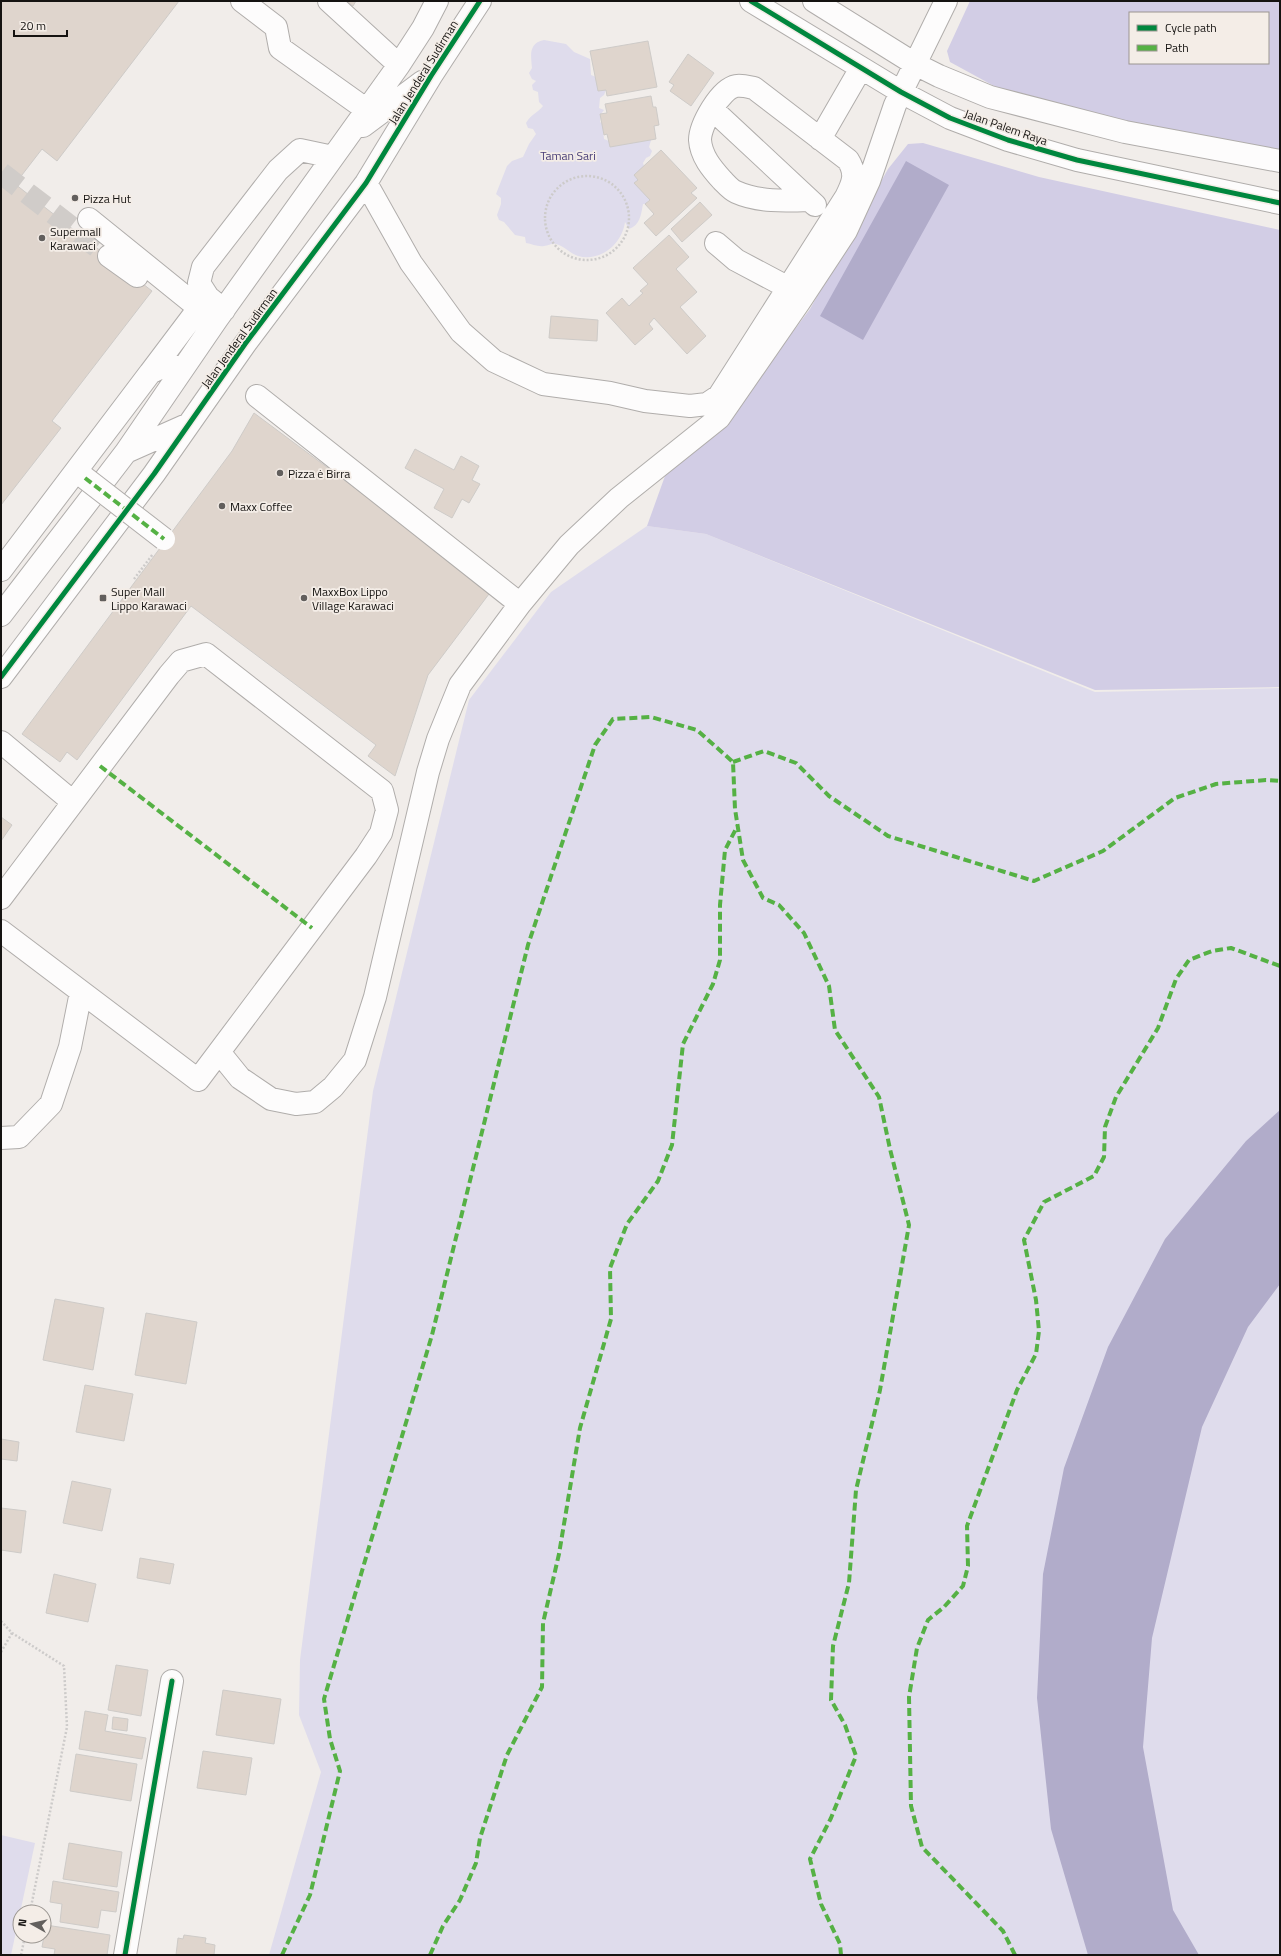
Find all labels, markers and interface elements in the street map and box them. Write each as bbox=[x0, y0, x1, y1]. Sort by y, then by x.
scale bar bbox=[14, 12, 67, 38]
legend bbox=[1129, 12, 1269, 64]
text: 20 m bbox=[20, 16, 46, 35]
street label: Jalan Jenderal Sudirman bbox=[383, 16, 463, 128]
text: Cycle path bbox=[1165, 18, 1217, 37]
text: Path bbox=[1165, 38, 1189, 57]
street label: Jalan Palem Raya bbox=[962, 104, 1050, 150]
park label: Taman Sari bbox=[540, 146, 596, 165]
place label: Pizza Hut bbox=[83, 189, 132, 208]
marker: Pizza Hut bbox=[70, 193, 80, 203]
place label: Supermall Karawaci bbox=[50, 222, 101, 255]
marker: Supermall Karawaci bbox=[37, 233, 47, 243]
street label: Jalan Jenderal Sudirman bbox=[196, 284, 282, 392]
place label: Pizza ė Birra bbox=[288, 464, 350, 483]
marker: Pizza ė Birra bbox=[275, 468, 285, 478]
place label: Maxx Coffee bbox=[230, 497, 292, 516]
marker: Maxx Coffee bbox=[217, 501, 227, 511]
place label: Super Mall Lippo Karawaci bbox=[111, 582, 187, 615]
place label: MaxxBox Lippo Village Karawaci bbox=[312, 582, 394, 615]
marker: Super Mall Lippo Karawaci bbox=[98, 593, 108, 603]
marker: MaxxBox Lippo Village Karawaci bbox=[299, 593, 309, 603]
north arrow bbox=[12, 1904, 52, 1944]
text: N bbox=[14, 1918, 31, 1927]

